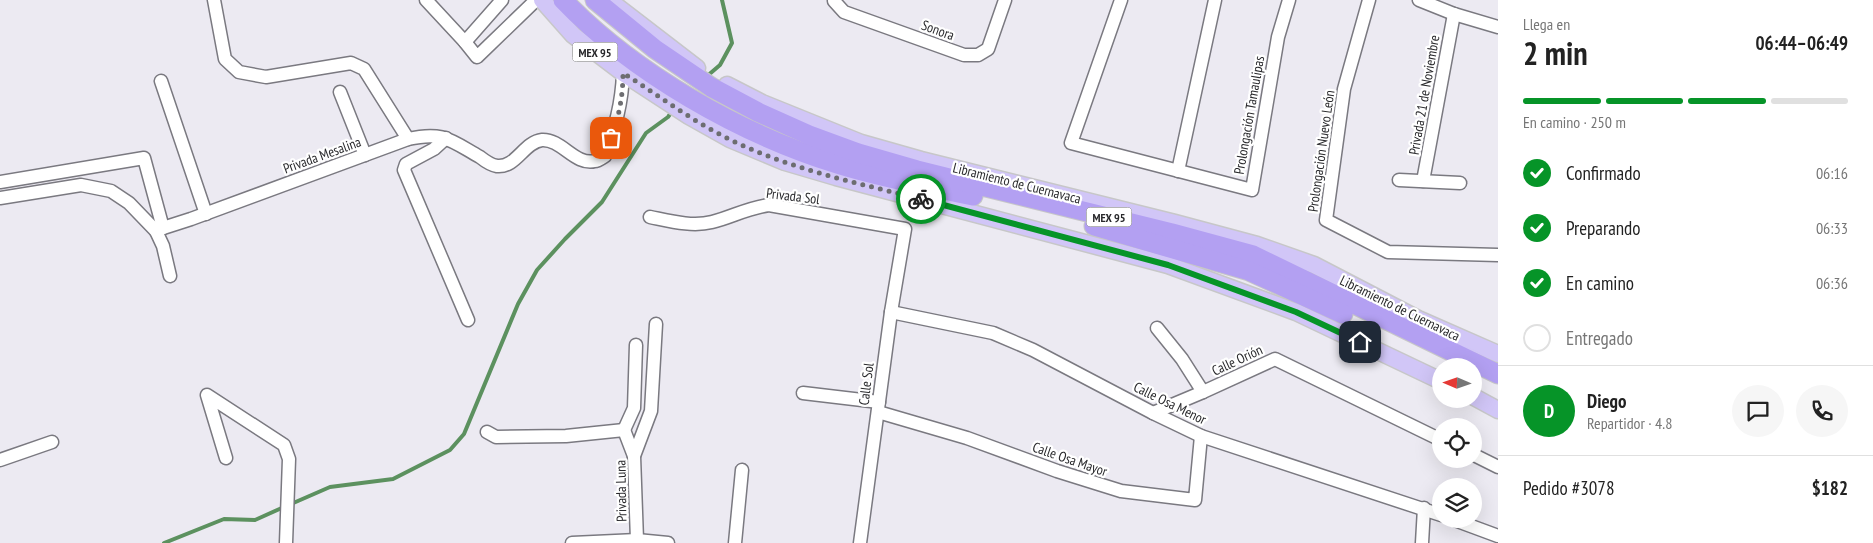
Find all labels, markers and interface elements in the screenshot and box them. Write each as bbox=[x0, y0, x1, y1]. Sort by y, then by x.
text: Llega en bbox=[1523, 14, 1570, 34]
street label: Sonora bbox=[919, 16, 957, 44]
text: 06:44–06:49 bbox=[1755, 31, 1848, 55]
text: 2 min bbox=[1523, 32, 1588, 74]
street label: Privada 21 de Noviembre bbox=[1405, 33, 1443, 156]
road number: MEX 95 bbox=[572, 42, 618, 62]
street label: Prolongación Tamaulipas bbox=[1230, 54, 1268, 176]
street label: Prolongación Nuevo León bbox=[1304, 89, 1338, 213]
text: En camino · 250 m bbox=[1523, 112, 1626, 132]
pin bbox=[590, 117, 632, 159]
icon: bag bbox=[597, 124, 625, 152]
street label: Privada Mesalina bbox=[281, 133, 363, 177]
street label: Libramiento de Cuernavaca bbox=[951, 158, 1083, 208]
icon: check bbox=[1523, 159, 1551, 187]
text: Confirmado bbox=[1566, 161, 1641, 185]
text: 06:16 bbox=[1816, 163, 1848, 183]
courier bbox=[896, 174, 946, 224]
street label: Privada Sol bbox=[765, 184, 822, 208]
icon: bike bbox=[907, 185, 935, 213]
road number: MEX 95 bbox=[1086, 208, 1132, 226]
icon: check bbox=[1523, 214, 1551, 242]
text: Preparando bbox=[1566, 216, 1641, 240]
text: 06:33 bbox=[1816, 218, 1848, 238]
icon: check bbox=[1523, 269, 1551, 297]
street label: Libramiento de Cuernavaca bbox=[1337, 271, 1463, 345]
text: En camino bbox=[1566, 271, 1634, 295]
text: 06:36 bbox=[1816, 273, 1848, 293]
pin bbox=[1339, 321, 1381, 363]
text: Entregado bbox=[1566, 326, 1633, 350]
icon: home bbox=[1346, 328, 1374, 356]
street label: Calle Orión bbox=[1209, 340, 1265, 380]
north arrow bbox=[1432, 358, 1482, 408]
map controls bbox=[1432, 358, 1482, 528]
street label: Calle Sol bbox=[854, 361, 878, 406]
street label: Calle Osa Menor bbox=[1131, 378, 1210, 428]
button: chat bbox=[1732, 385, 1784, 437]
button: phone bbox=[1796, 385, 1848, 437]
text: Diego bbox=[1587, 389, 1626, 413]
text: D bbox=[1544, 399, 1554, 423]
text: Repartidor · 4.8 bbox=[1587, 413, 1672, 433]
button: locate bbox=[1432, 418, 1482, 468]
street label: Calle Osa Mayor bbox=[1030, 438, 1110, 480]
street label: Privada Luna bbox=[611, 460, 631, 522]
text: Pedido #3078 bbox=[1523, 476, 1614, 500]
text: $182 bbox=[1812, 476, 1848, 500]
button: layers bbox=[1432, 478, 1482, 528]

